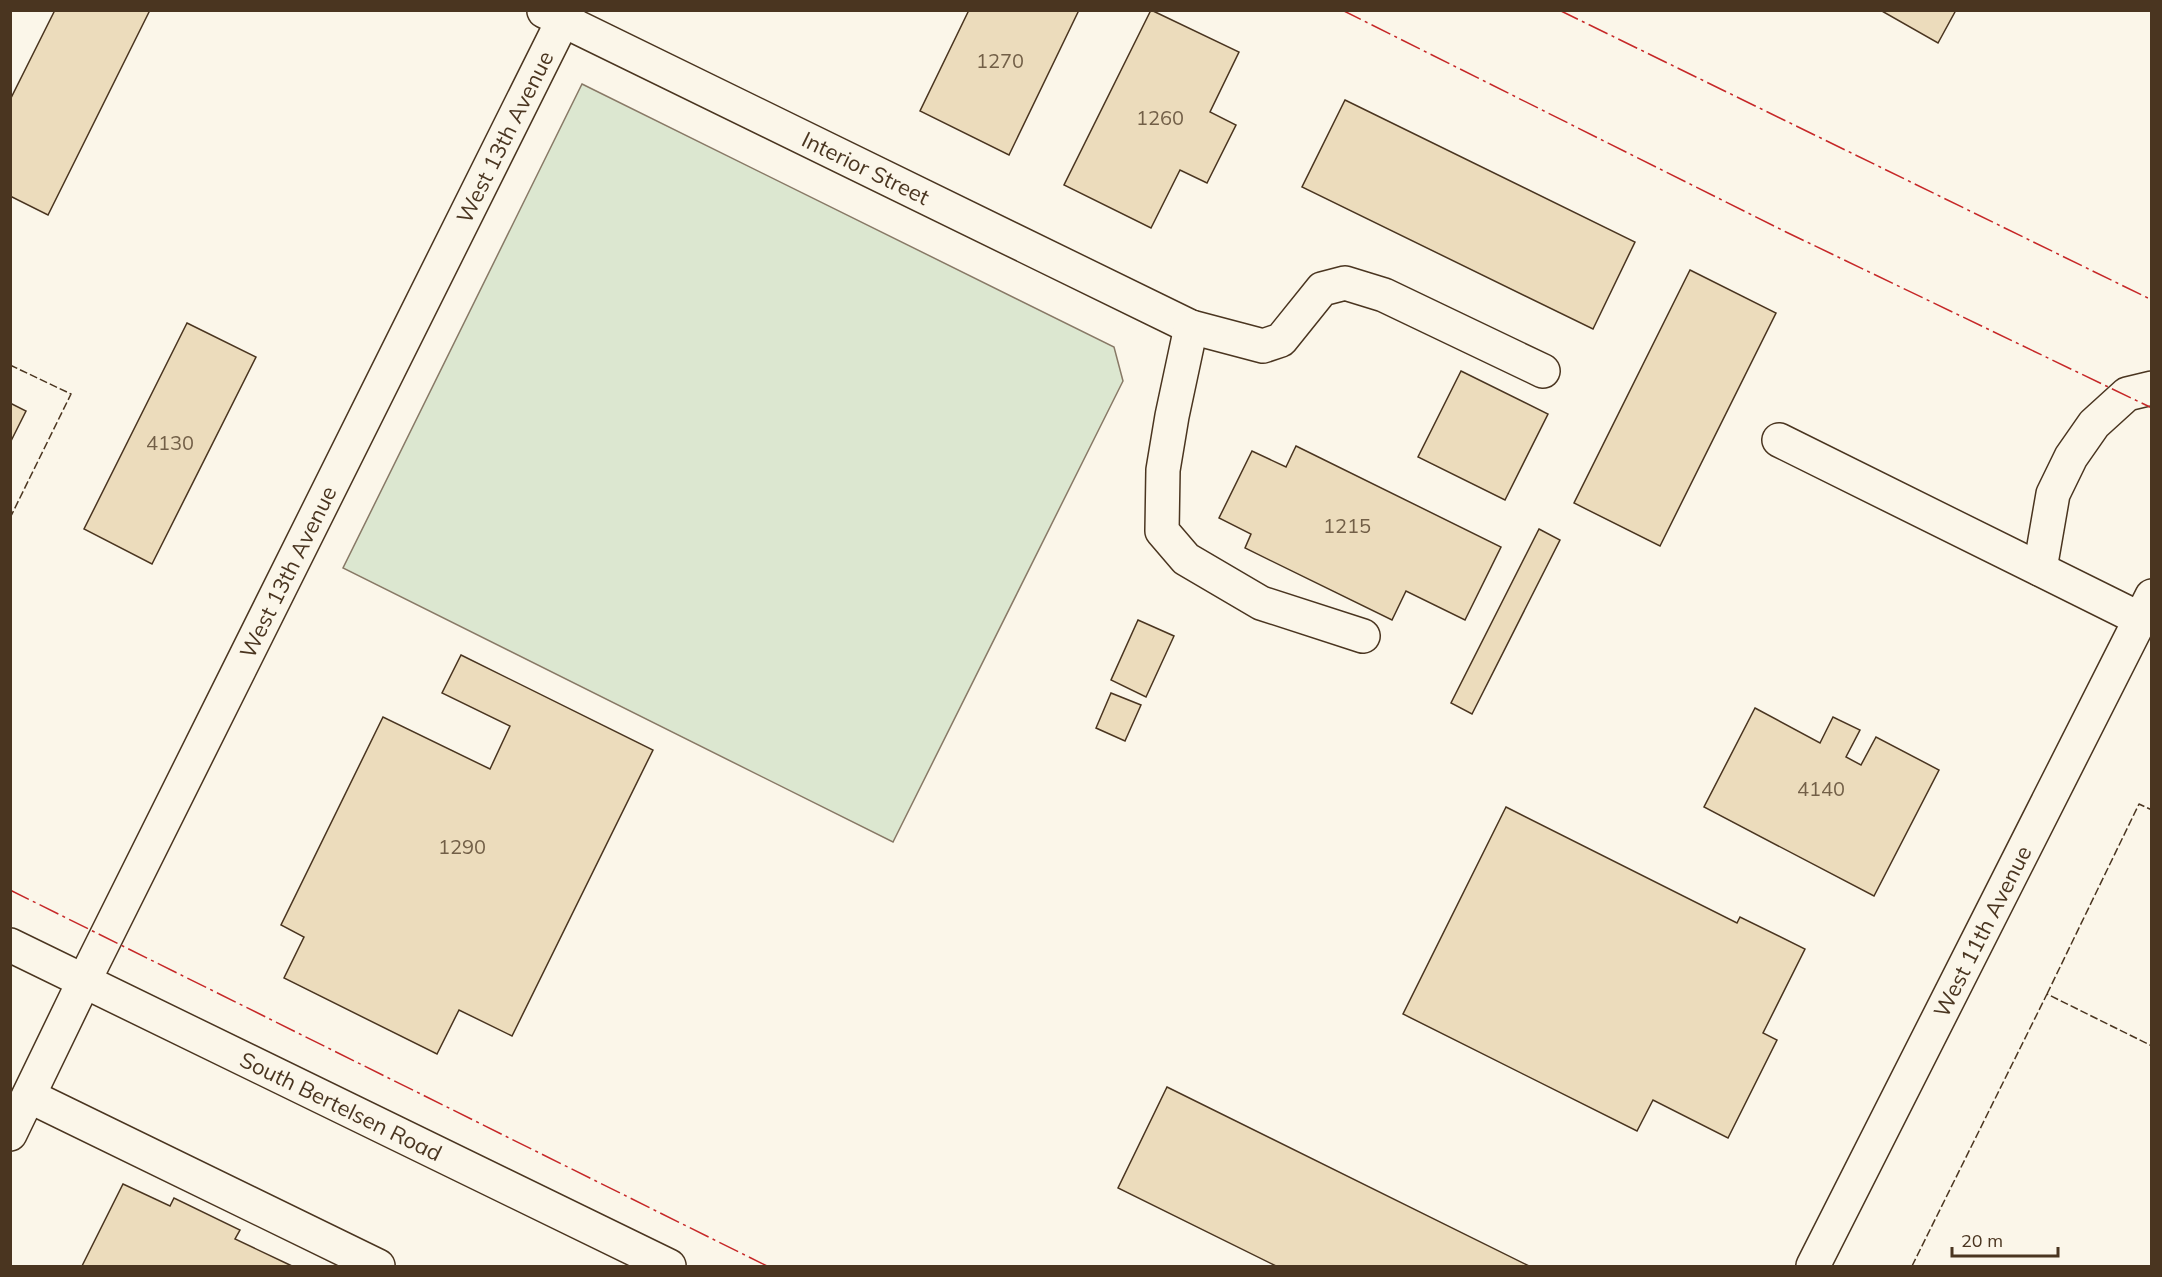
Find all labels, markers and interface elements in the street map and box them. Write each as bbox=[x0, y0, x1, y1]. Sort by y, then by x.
street label: West 13th Avenue bbox=[450, 46, 559, 228]
house number: 1270 bbox=[976, 48, 1024, 73]
house number: 1260 bbox=[1136, 105, 1184, 130]
street label: Interior Street bbox=[797, 125, 934, 211]
house number: 4130 bbox=[146, 430, 194, 455]
street label: West 13th Avenue bbox=[233, 481, 343, 663]
house number: 1215 bbox=[1323, 513, 1371, 538]
house number: 4140 bbox=[1797, 776, 1845, 801]
house number: 1290 bbox=[438, 834, 486, 859]
street label: West 11th Avenue bbox=[1927, 841, 2037, 1022]
street label: South Bertelsen Road bbox=[235, 1045, 446, 1167]
scale bar bbox=[1952, 1220, 2058, 1258]
text: 20 m bbox=[1961, 1229, 2003, 1252]

